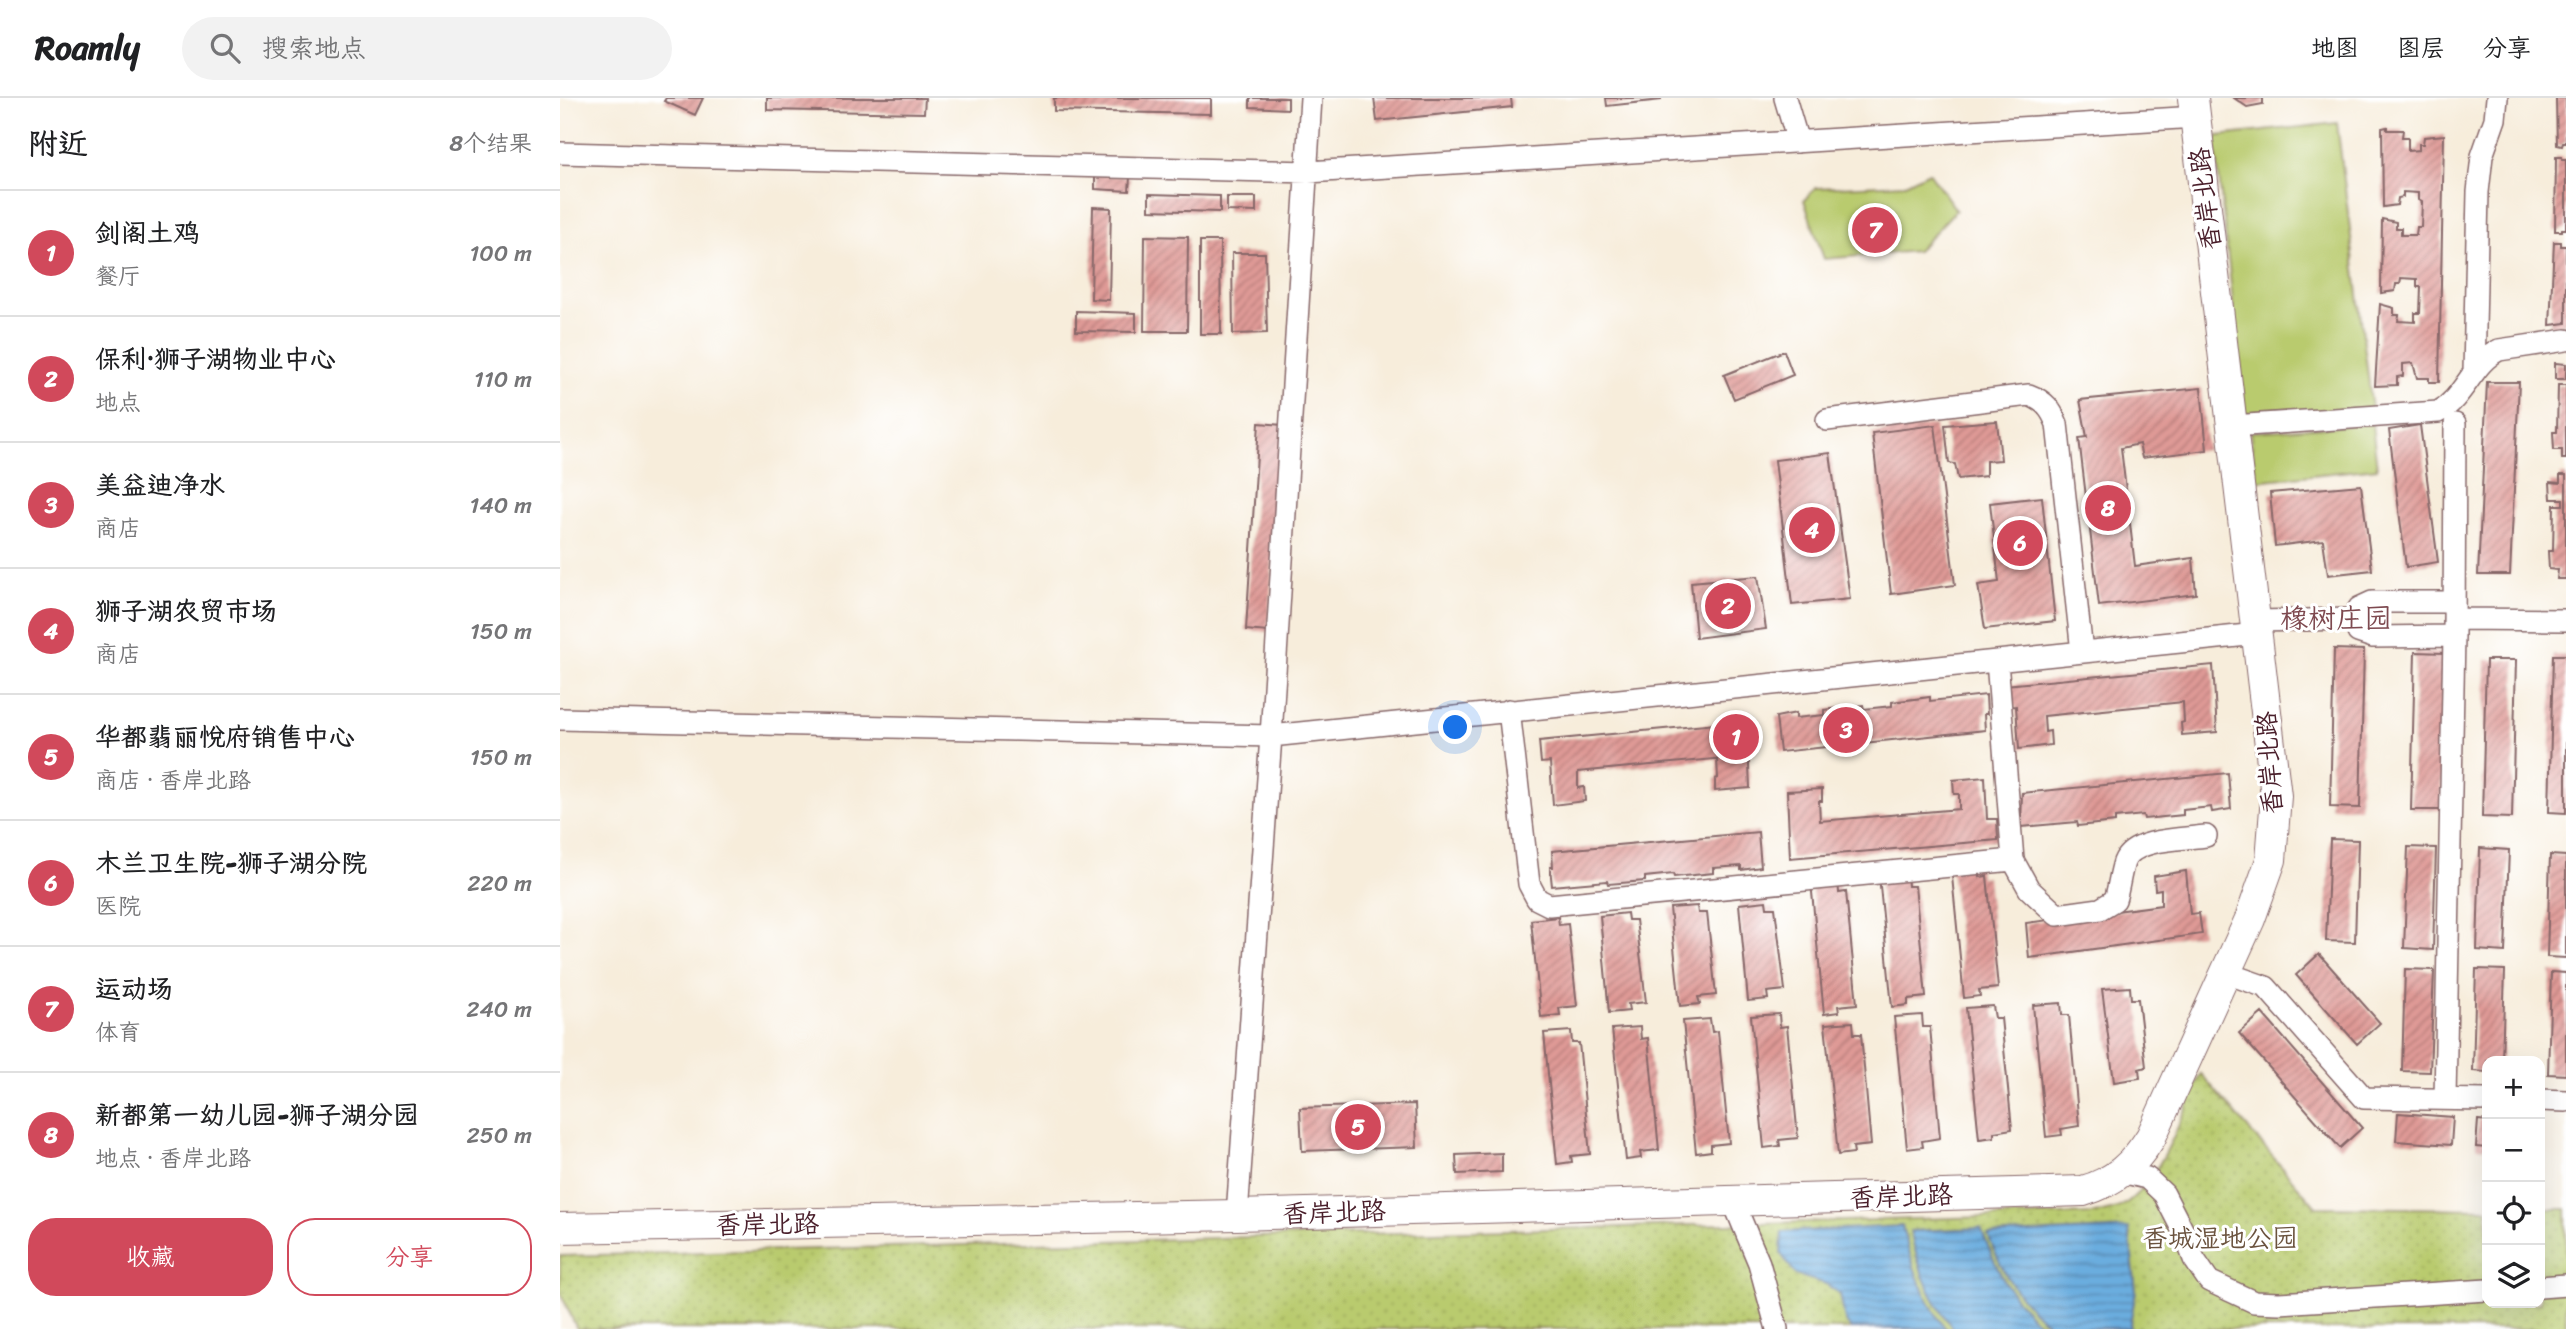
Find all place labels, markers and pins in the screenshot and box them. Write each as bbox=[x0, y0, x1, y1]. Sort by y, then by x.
pin: 7 bbox=[1852, 204, 1898, 256]
pin: 8 bbox=[2085, 482, 2131, 534]
pin: 4 bbox=[1789, 504, 1835, 556]
pin: 6 bbox=[1997, 517, 2043, 569]
pin: 2 bbox=[1705, 580, 1751, 632]
pin: 3 bbox=[1823, 704, 1869, 756]
pin: 1 bbox=[1713, 711, 1759, 763]
pin: 5 bbox=[1335, 1101, 1381, 1153]

